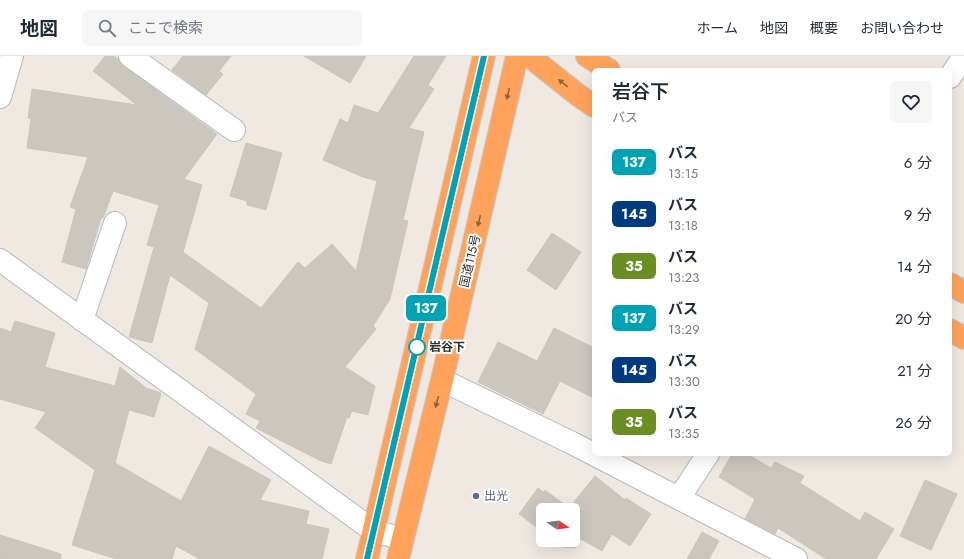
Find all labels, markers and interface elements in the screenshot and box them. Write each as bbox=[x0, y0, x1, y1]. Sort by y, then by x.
search box bbox=[82, 10, 362, 46]
text: 地図 bbox=[20, 15, 58, 42]
icon: search bbox=[96, 17, 118, 39]
text: ここで検索 bbox=[128, 17, 203, 39]
text: ホーム bbox=[696, 18, 738, 38]
text: 地図 bbox=[760, 18, 788, 38]
text: 概要 bbox=[810, 18, 838, 38]
text: お問い合わせ bbox=[860, 18, 944, 38]
text: 岩谷下 bbox=[612, 78, 669, 105]
one-way arrow bbox=[557, 79, 568, 88]
button: heart bbox=[890, 81, 932, 123]
one-way arrow bbox=[505, 88, 511, 100]
text: バス bbox=[612, 108, 638, 127]
text: バス bbox=[668, 142, 698, 164]
text: 137 bbox=[622, 152, 646, 172]
text: 6 分 bbox=[904, 152, 932, 174]
text: 13:15 bbox=[668, 164, 698, 183]
text: バス bbox=[668, 194, 698, 216]
text: 145 bbox=[621, 204, 647, 224]
text: 9 分 bbox=[904, 204, 932, 226]
one-way arrow bbox=[476, 214, 482, 227]
text: 13:18 bbox=[668, 216, 698, 235]
street label: 国道115号 bbox=[455, 233, 485, 289]
text: バス bbox=[668, 246, 698, 268]
text: 35 bbox=[625, 256, 643, 276]
text: 14 分 bbox=[897, 256, 932, 278]
text: 13:23 bbox=[668, 268, 699, 287]
line badge: 137 bbox=[403, 295, 449, 321]
text: 137 bbox=[414, 298, 438, 318]
text: バス bbox=[668, 298, 698, 320]
text: 137 bbox=[622, 308, 646, 328]
text: 20 分 bbox=[895, 308, 932, 330]
text: 13:29 bbox=[668, 320, 700, 339]
marker: 岩谷下 bbox=[408, 338, 426, 356]
place label: 岩谷下 bbox=[429, 338, 465, 356]
text: バス bbox=[668, 350, 698, 372]
text: 145 bbox=[621, 360, 647, 380]
text: 21 分 bbox=[897, 360, 932, 382]
text: 13:30 bbox=[668, 372, 700, 391]
one-way arrow bbox=[433, 396, 439, 408]
text: バス bbox=[668, 402, 698, 424]
text: 35 bbox=[625, 412, 643, 432]
text: 26 分 bbox=[895, 412, 932, 434]
text: 13:35 bbox=[668, 424, 699, 443]
place label: 出光 bbox=[484, 487, 508, 505]
marker: 出光 bbox=[471, 491, 481, 501]
north arrow bbox=[536, 503, 580, 547]
map controls bbox=[536, 503, 580, 547]

